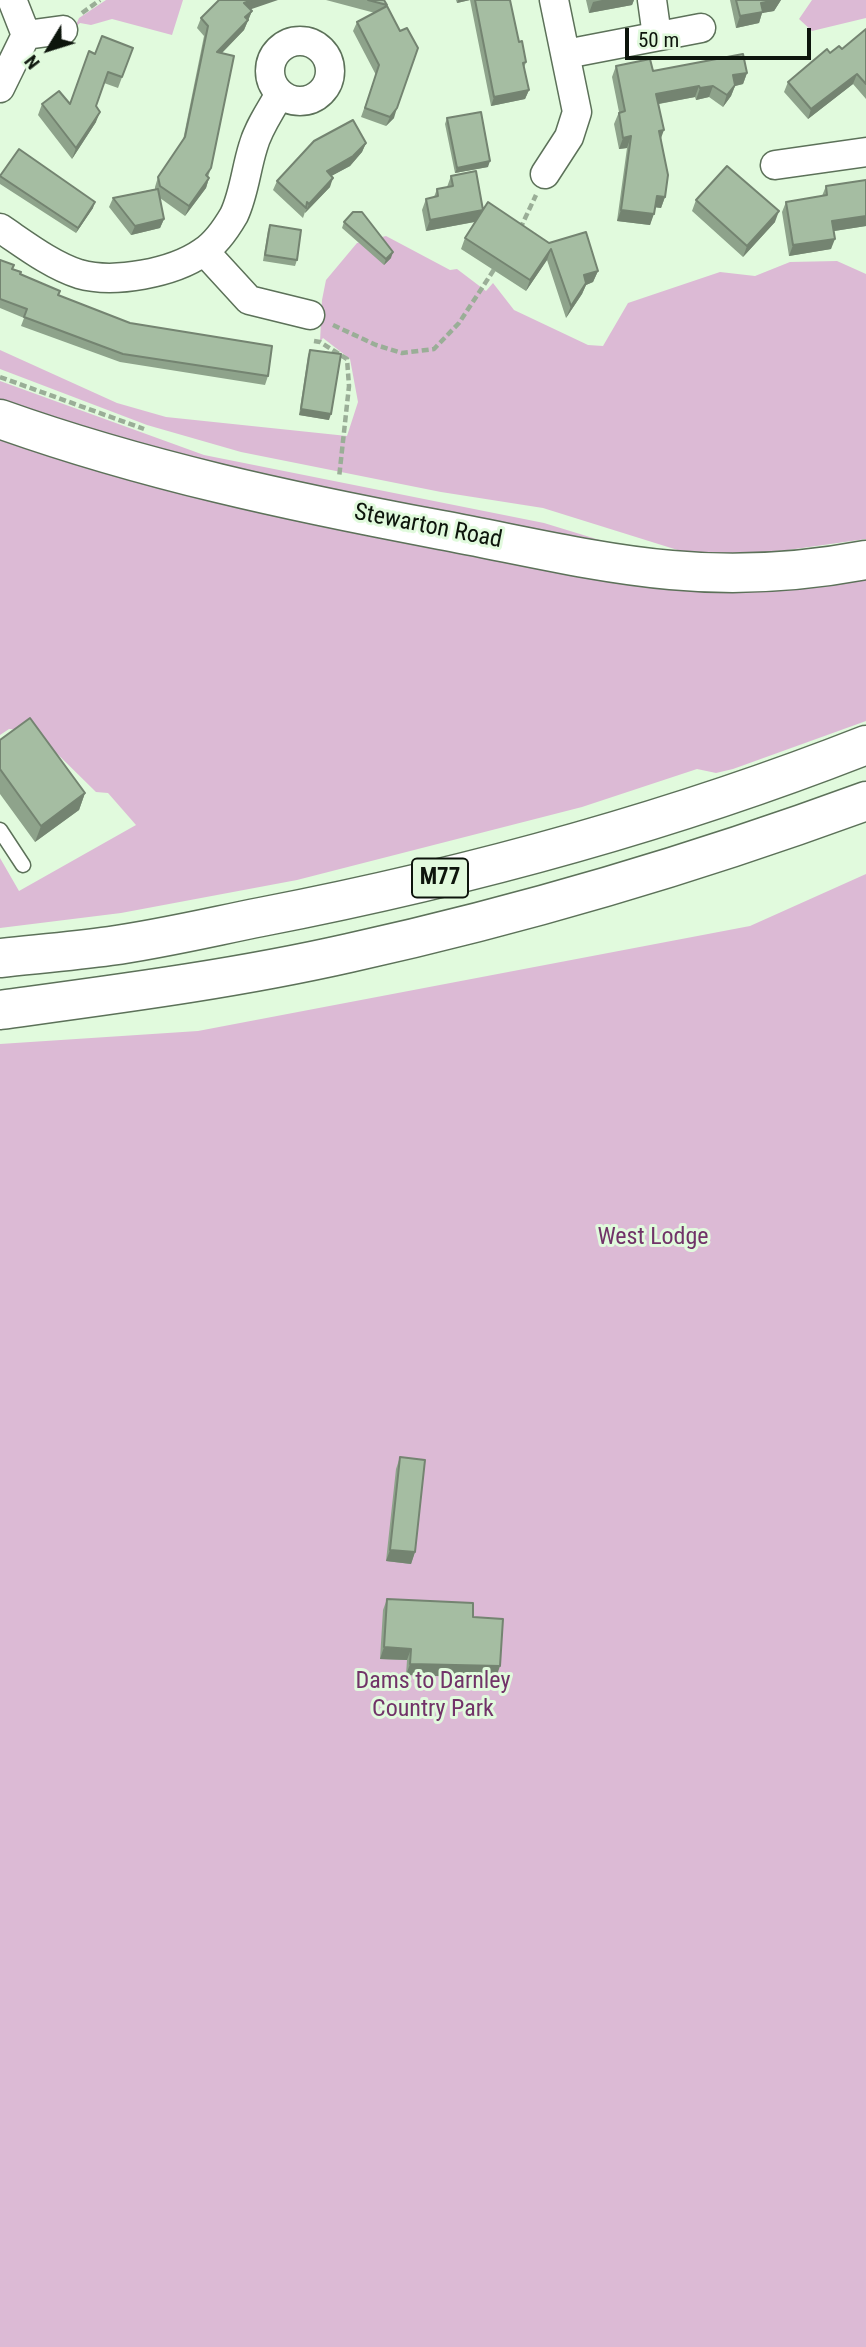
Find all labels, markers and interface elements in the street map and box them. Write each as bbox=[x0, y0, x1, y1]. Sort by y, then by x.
north arrow bbox=[14, 14, 84, 84]
scale bar bbox=[628, 14, 814, 58]
text: 50 m bbox=[638, 28, 679, 52]
text: N bbox=[19, 51, 45, 74]
street label: Stewarton Road bbox=[352, 499, 504, 555]
road number: M77 bbox=[412, 858, 468, 898]
park label: West Lodge bbox=[597, 1224, 709, 1252]
park label: Dams to Darnley Country Park bbox=[356, 1668, 510, 1724]

